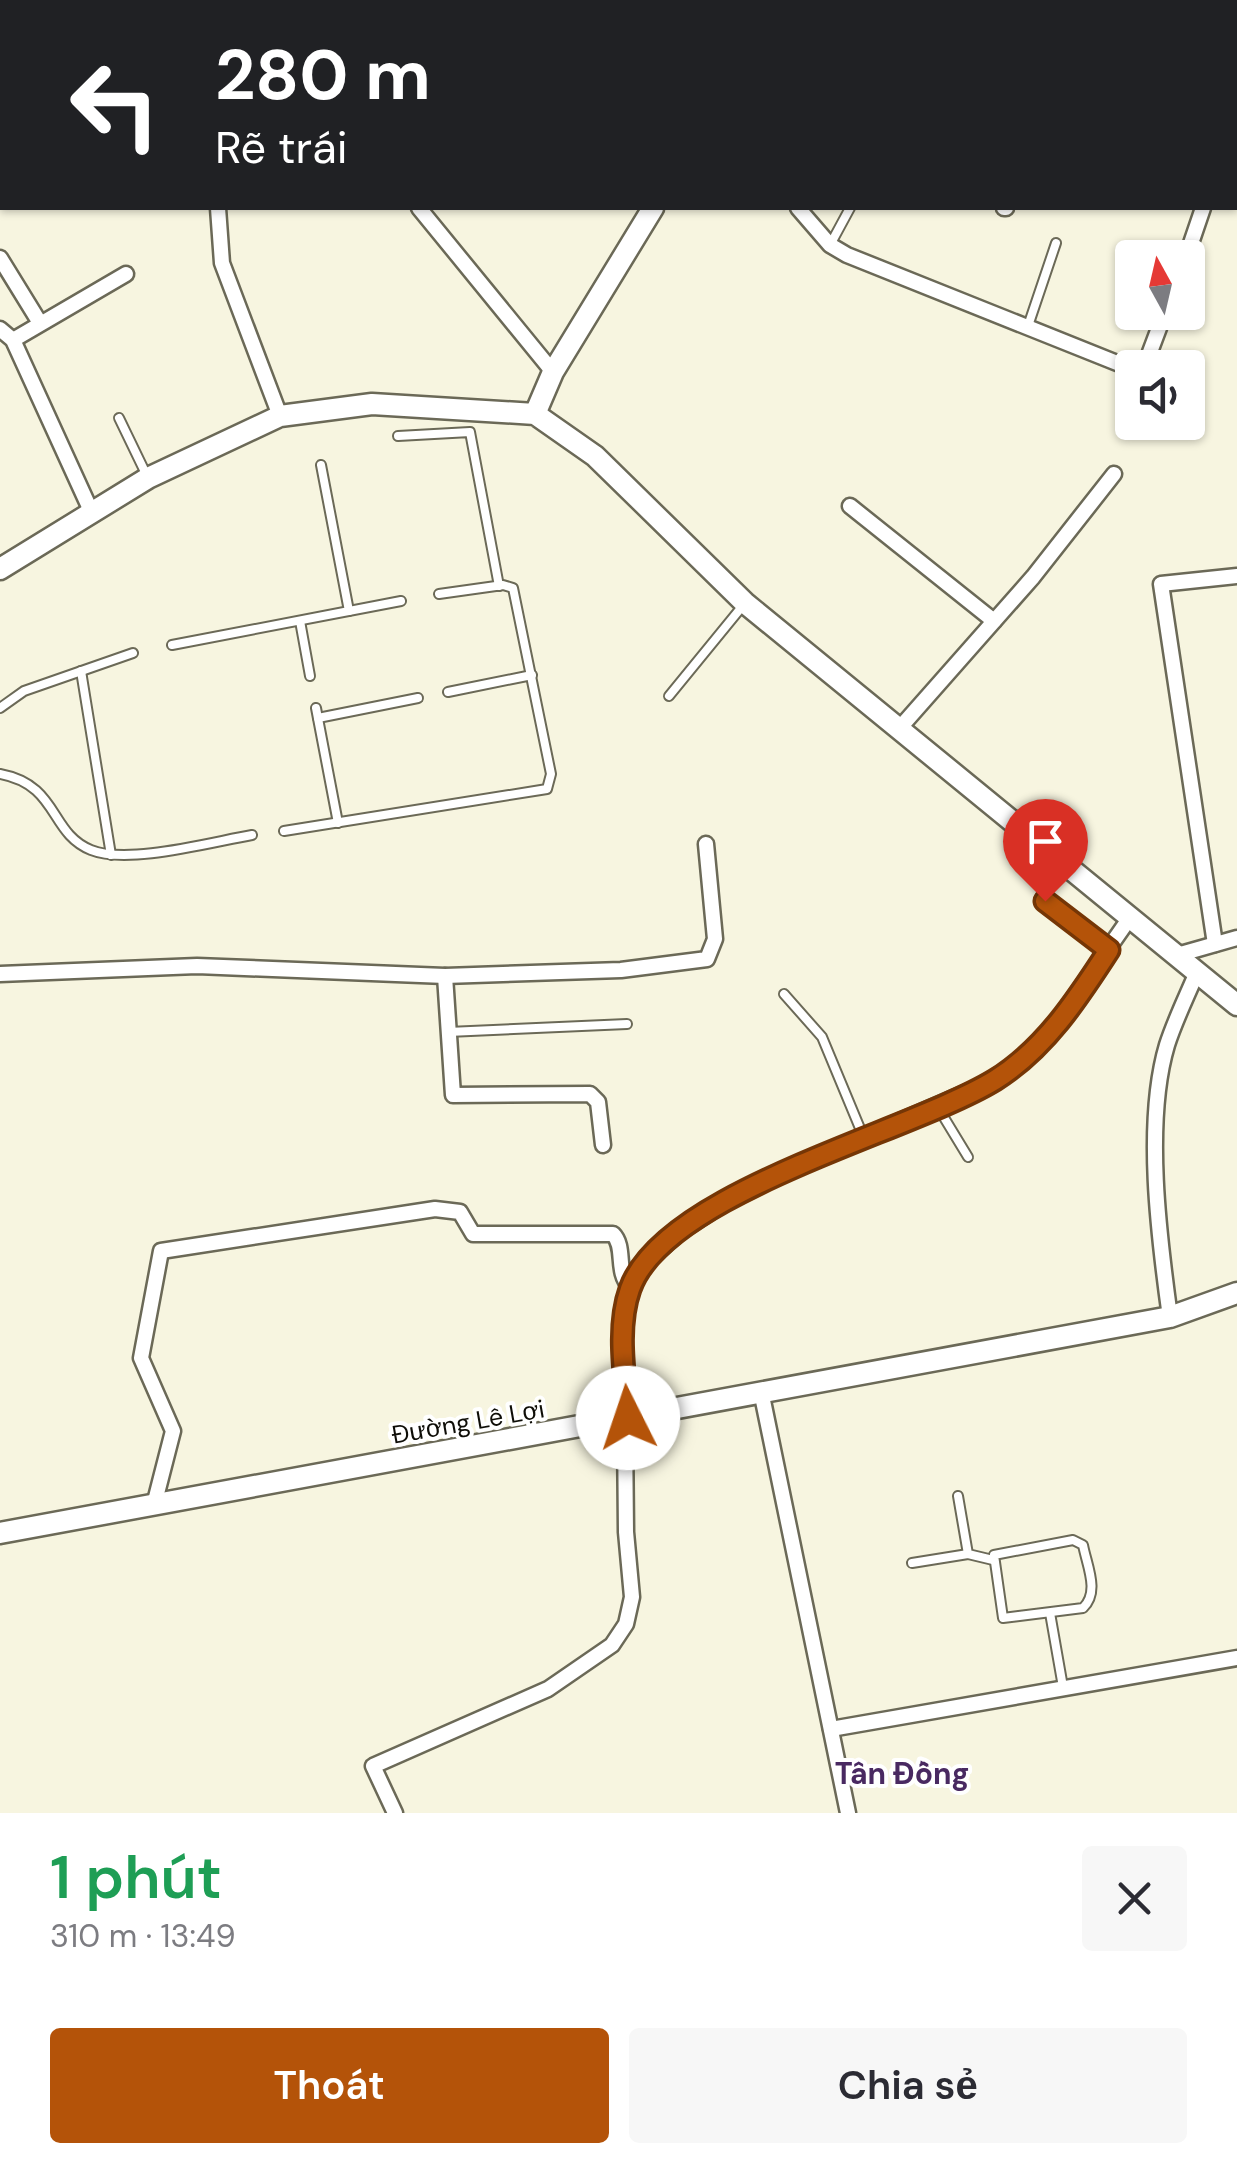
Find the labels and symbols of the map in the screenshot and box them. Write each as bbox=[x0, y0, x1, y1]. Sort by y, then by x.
north arrow bbox=[1115, 240, 1205, 330]
pin bbox=[1003, 799, 1088, 902]
position arrow bbox=[576, 1366, 680, 1470]
street label: Đường Lê Lợi bbox=[389, 1392, 547, 1452]
district label: Tân Đồng bbox=[835, 1754, 969, 1793]

